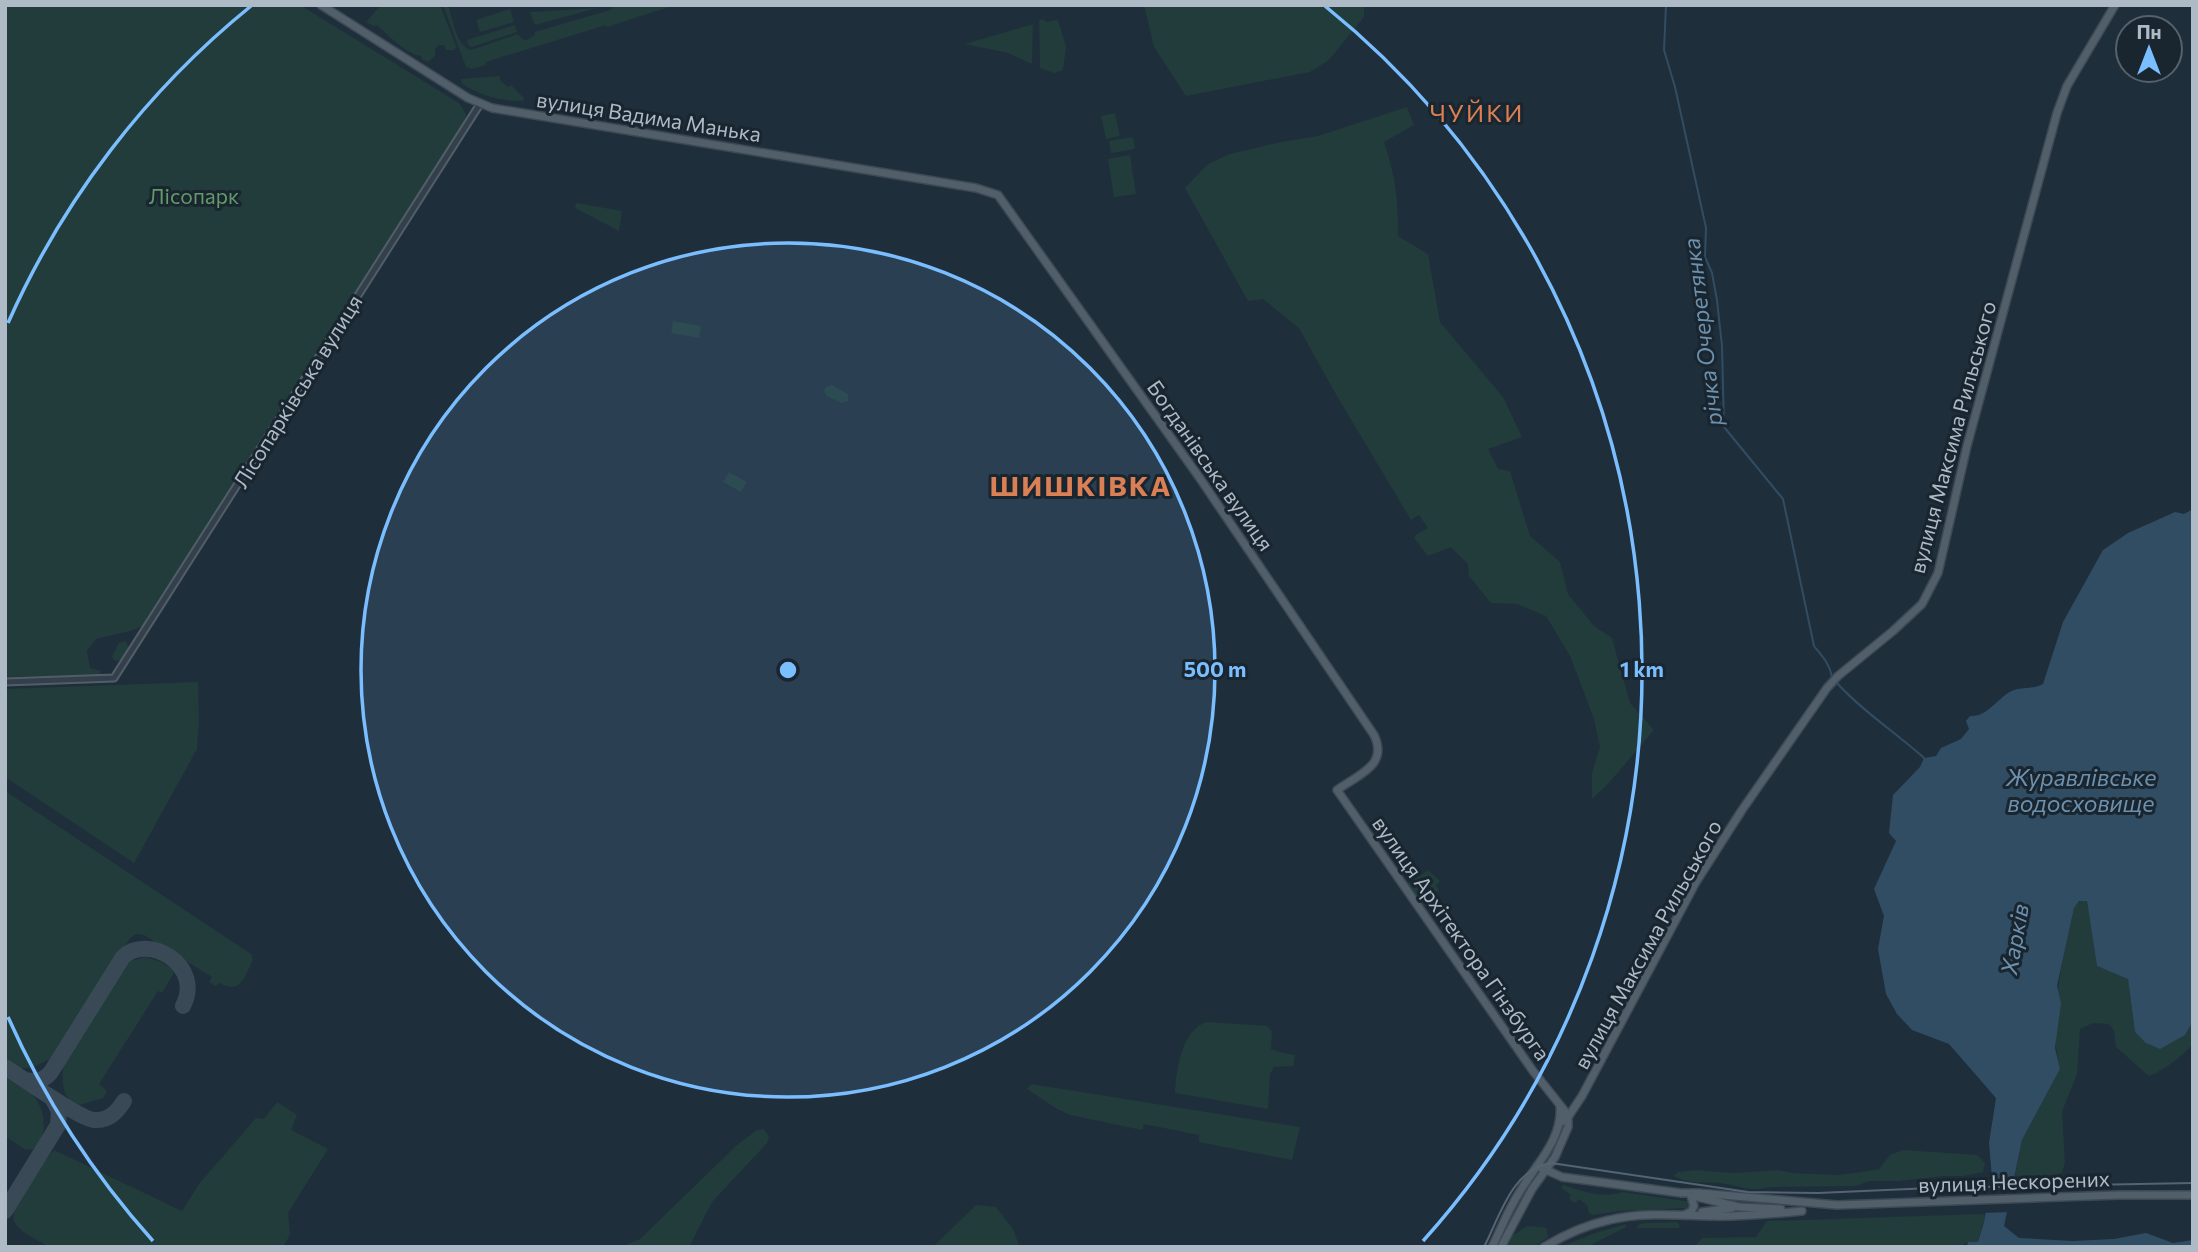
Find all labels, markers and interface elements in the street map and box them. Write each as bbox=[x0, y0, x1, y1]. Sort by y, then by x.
north arrow bbox=[2114, 14, 2184, 84]
text: Пн bbox=[2136, 20, 2162, 43]
street label: вулиця Вадима Манька bbox=[535, 86, 763, 146]
district label: ЧУЙКИ bbox=[1430, 98, 1524, 127]
park label: Лісопарк bbox=[149, 183, 239, 208]
water label: річка Очеретянка bbox=[1677, 236, 1728, 429]
street label: Лісопарківська вулиця bbox=[227, 290, 367, 492]
street label: вулиця Максима Рильського bbox=[1904, 298, 2000, 576]
street label: Богданівська вулиця bbox=[1143, 375, 1279, 555]
district label: ШИШКІВКА bbox=[990, 468, 1172, 502]
text: 500 m bbox=[1184, 656, 1246, 681]
text: 1 km bbox=[1620, 656, 1664, 681]
centre of rings bbox=[776, 658, 800, 682]
water label: Журавлівське водосховище bbox=[2005, 763, 2156, 817]
street label: вулиця Архітектора Гінзбурга bbox=[1368, 811, 1556, 1065]
street label: вулиця Максима Рильського bbox=[1568, 815, 1726, 1073]
water label: Харків bbox=[1994, 901, 2034, 978]
street label: вулиця Нескорених bbox=[1918, 1165, 2110, 1197]

